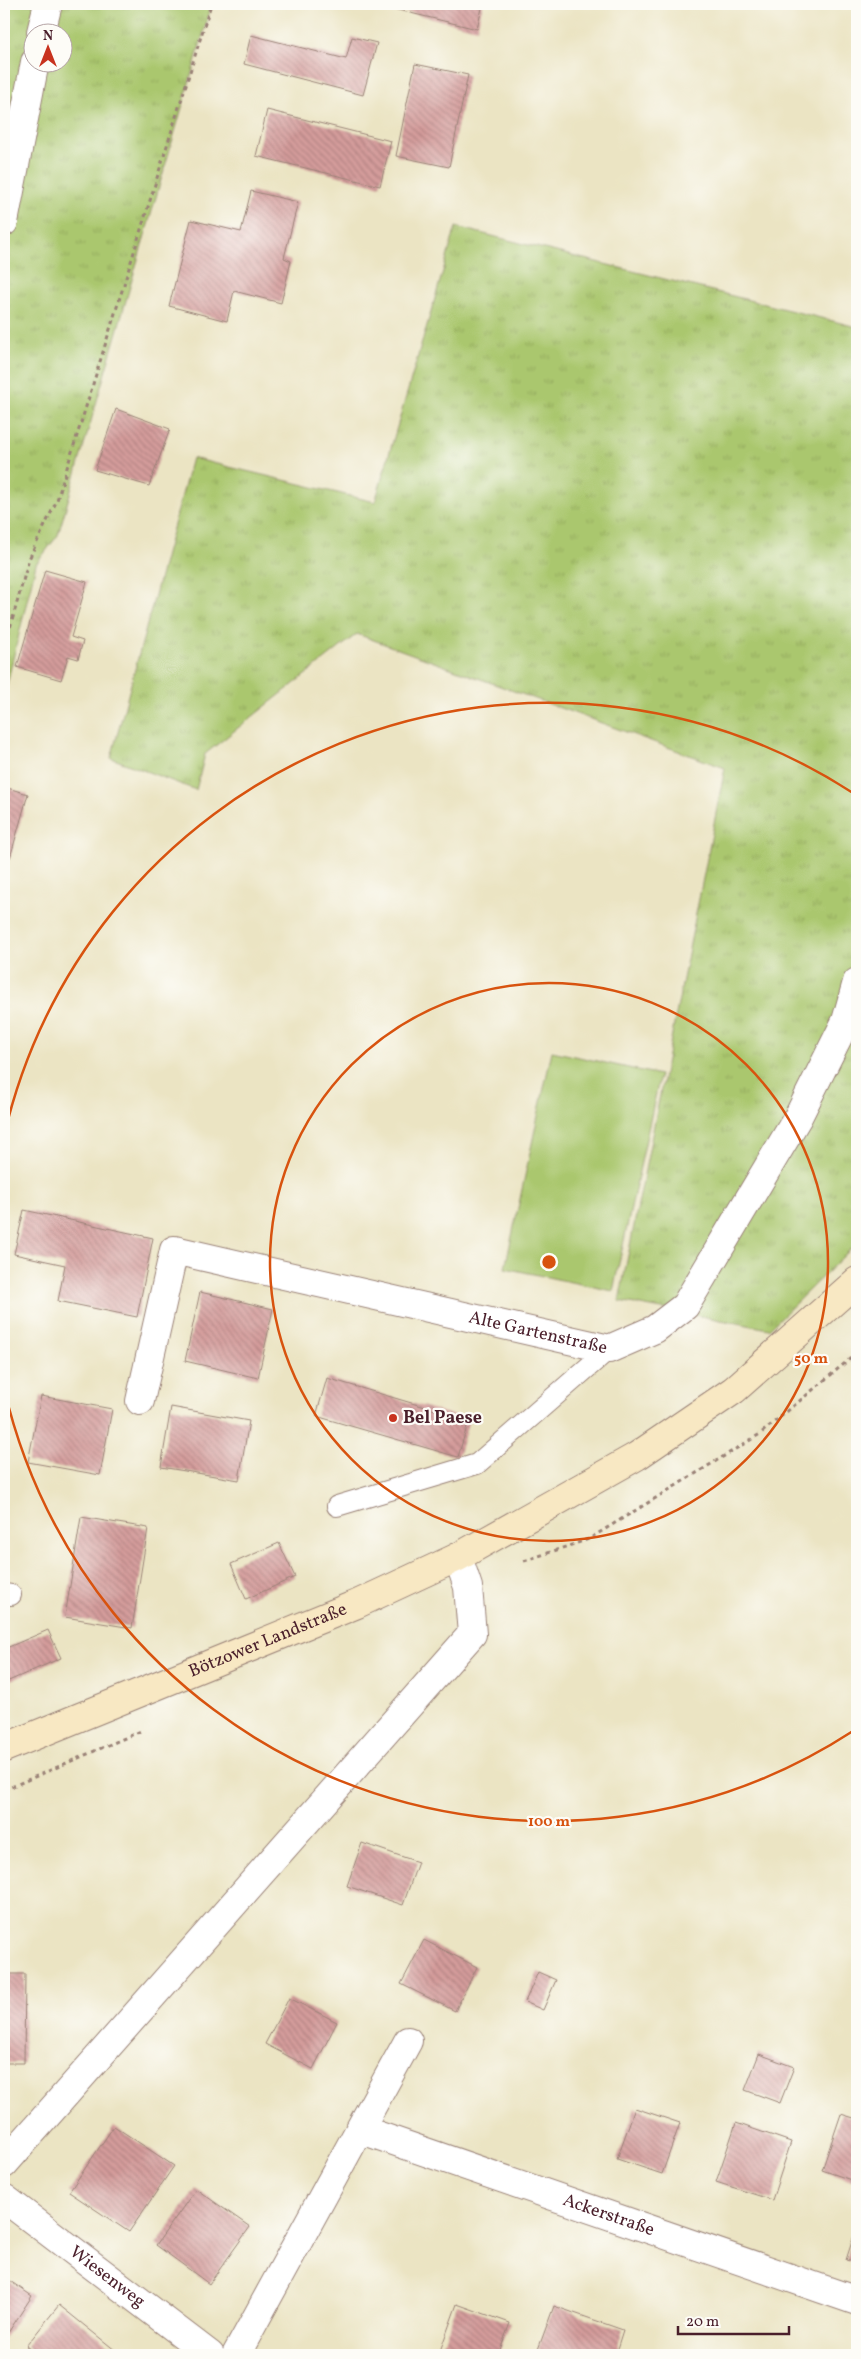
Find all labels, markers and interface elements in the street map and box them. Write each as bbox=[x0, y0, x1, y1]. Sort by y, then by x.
north arrow bbox=[22, 22, 72, 72]
text: N bbox=[43, 27, 53, 46]
centre of rings bbox=[540, 1253, 558, 1271]
street label: Alte Gartenstraße bbox=[466, 1305, 610, 1361]
text: 50 m bbox=[794, 1349, 828, 1370]
place label: Bel Paese bbox=[403, 1406, 482, 1431]
marker: Bel Paese bbox=[387, 1412, 399, 1424]
street label: Bötzower Landstraße bbox=[185, 1597, 351, 1684]
text: 100 m bbox=[528, 1812, 571, 1833]
street label: Ackerstraße bbox=[560, 2188, 658, 2243]
street label: Wiesenweg bbox=[64, 2240, 150, 2314]
scale bar bbox=[678, 2304, 790, 2336]
text: 20 m bbox=[686, 2312, 719, 2333]

